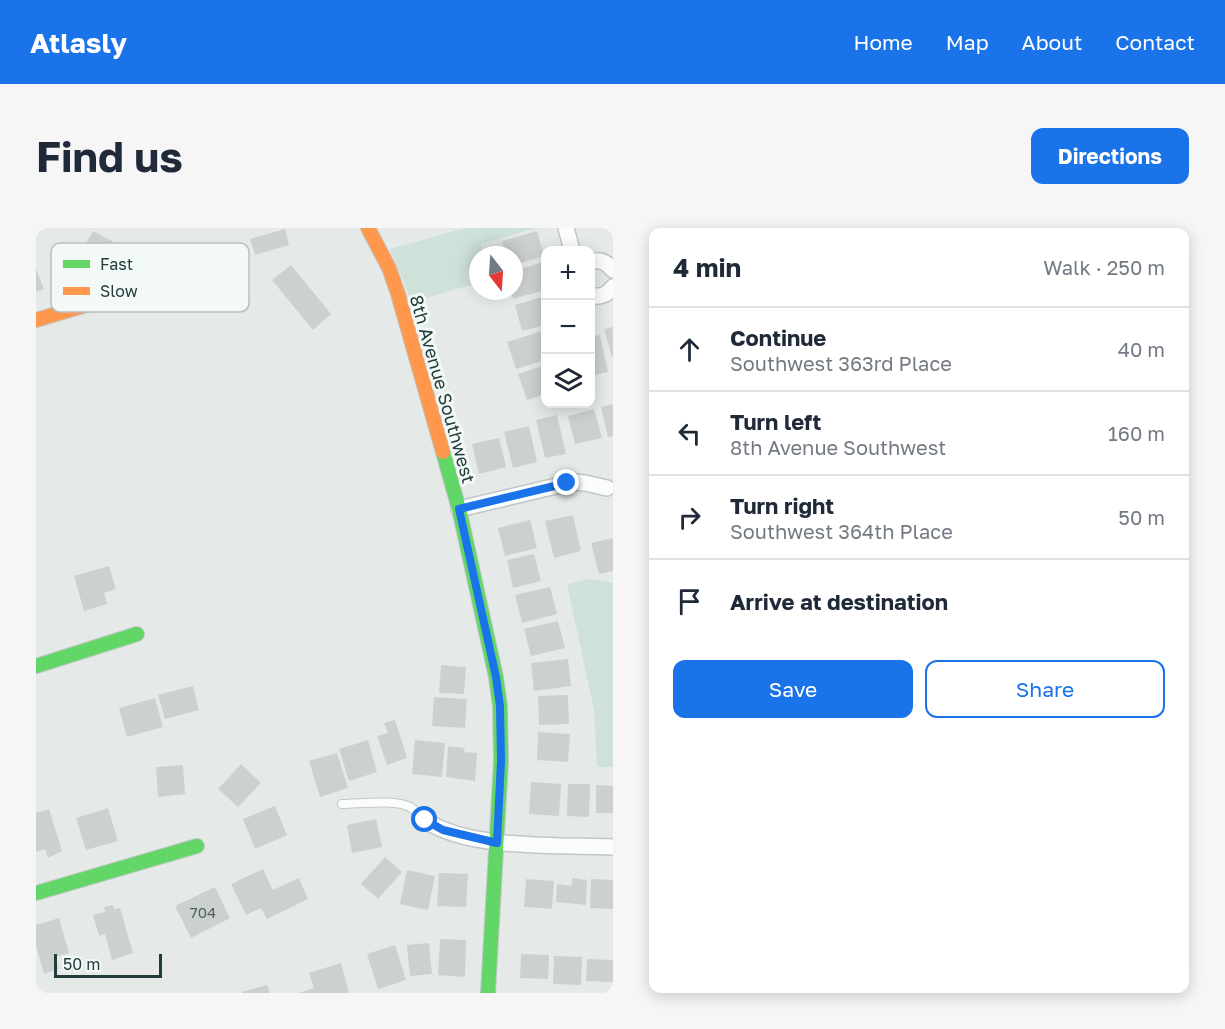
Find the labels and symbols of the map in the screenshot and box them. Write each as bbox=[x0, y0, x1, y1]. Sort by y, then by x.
legend bbox=[51, 243, 249, 312]
north arrow bbox=[469, 246, 523, 300]
text: Fast bbox=[100, 254, 133, 274]
text: Slow bbox=[100, 281, 138, 301]
street label: 8th Avenue Southwest bbox=[406, 292, 480, 486]
route end bbox=[553, 469, 579, 495]
route start bbox=[411, 806, 437, 832]
house number: 704 bbox=[190, 903, 216, 921]
scale bar bbox=[54, 951, 162, 978]

